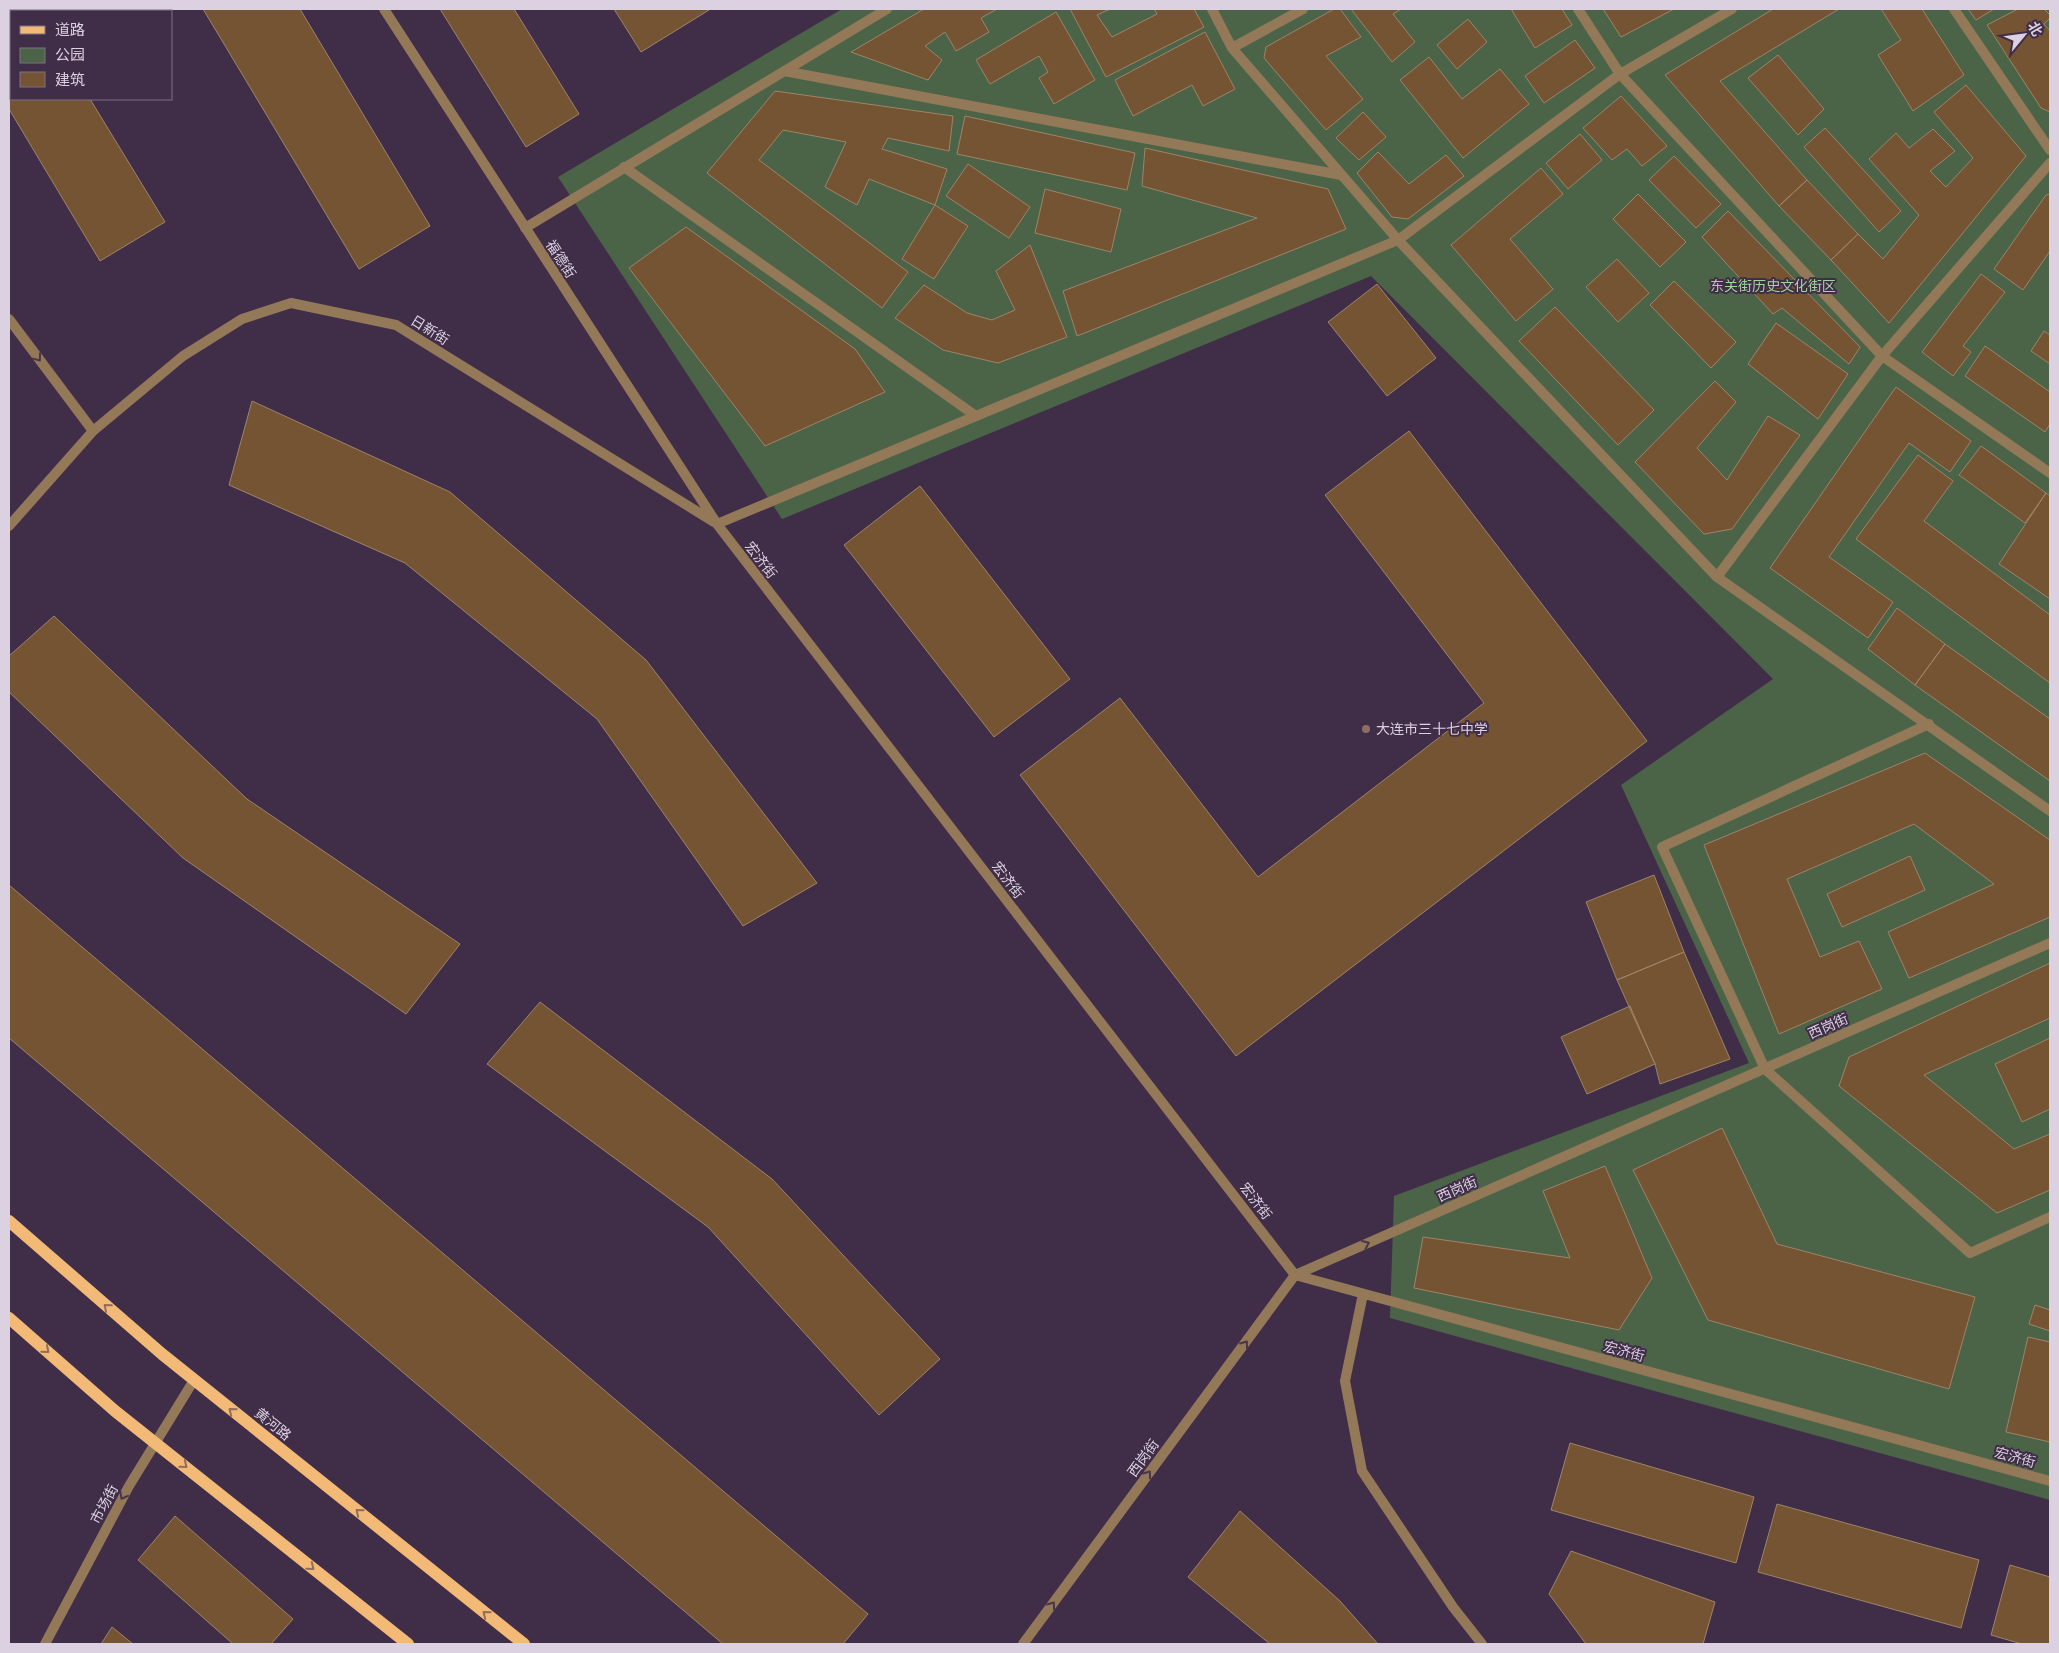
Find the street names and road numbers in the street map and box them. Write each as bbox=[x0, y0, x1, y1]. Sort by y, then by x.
street label: 福德街 bbox=[543, 237, 579, 281]
street label: 日新街 bbox=[408, 312, 452, 348]
street label: 宏济街 bbox=[742, 539, 780, 581]
street label: 宏济街 bbox=[989, 859, 1027, 901]
street label: 西岗街 bbox=[1806, 1010, 1850, 1042]
street label: 西岗街 bbox=[1435, 1173, 1479, 1205]
street label: 宏济街 bbox=[1237, 1180, 1275, 1222]
street label: 宏济街 bbox=[1602, 1338, 1646, 1364]
street label: 黄河路 bbox=[252, 1405, 294, 1443]
street label: 西岗街 bbox=[1124, 1436, 1162, 1480]
street label: 宏济街 bbox=[1993, 1444, 2037, 1470]
street label: 市场街 bbox=[87, 1482, 121, 1526]

